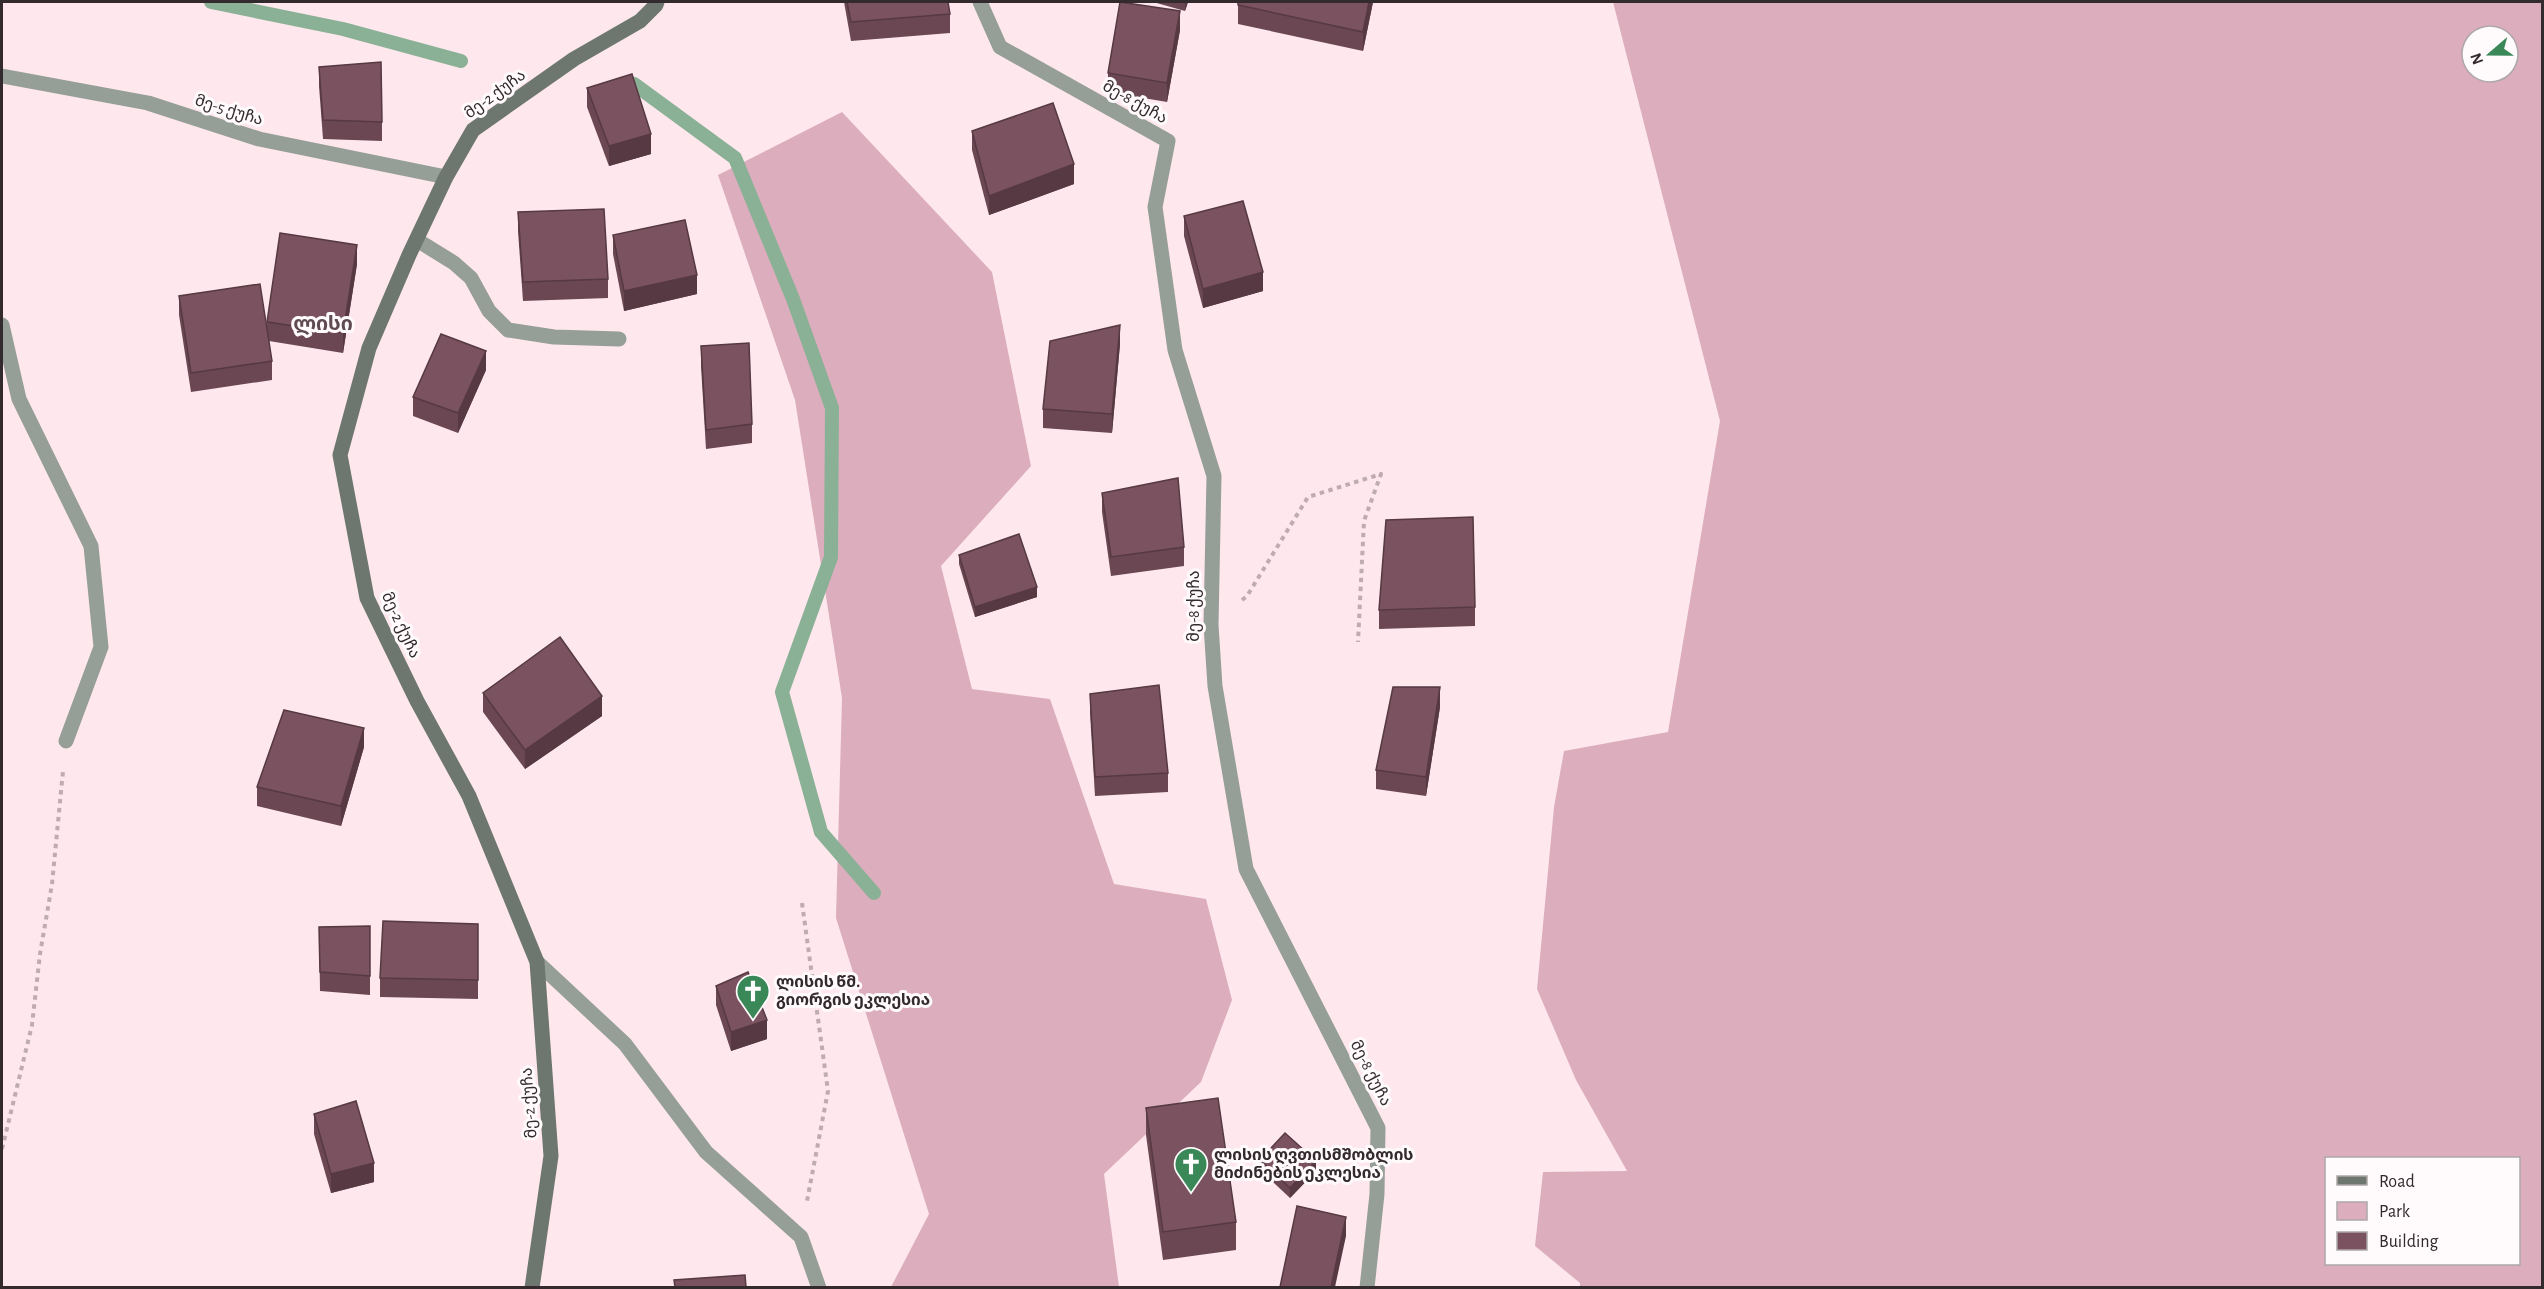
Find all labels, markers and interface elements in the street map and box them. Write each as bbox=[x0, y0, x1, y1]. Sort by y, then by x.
north arrow bbox=[2460, 24, 2520, 84]
text: N bbox=[2467, 51, 2486, 67]
street label: მე-2 ქუჩა bbox=[462, 67, 529, 122]
street label: მე-8 ქუჩა bbox=[1099, 78, 1170, 127]
street label: მე-5 ქუჩა bbox=[193, 92, 265, 129]
district label: ლისი bbox=[293, 314, 353, 335]
street label: მე-8 ქუჩა bbox=[1186, 570, 1203, 642]
street label: მე-2 ქუჩა bbox=[378, 589, 423, 661]
church icon: ლისის წმ. გიორგის ეკლესია bbox=[735, 973, 771, 1020]
place label: ლისის წმ. გიორგის ეკლესია bbox=[776, 974, 930, 1010]
street label: მე-8 ქუჩა bbox=[1347, 1038, 1394, 1109]
street label: მე-2 ქუჩა bbox=[519, 1067, 540, 1139]
church icon: ლისის ღვთისმშობლის მიძინების ეკლესია bbox=[1173, 1146, 1209, 1193]
place label: ლისის ღვთისმშობლის მიძინების ეკლესია bbox=[1214, 1147, 1413, 1183]
legend bbox=[2325, 1157, 2520, 1265]
text: Road bbox=[2379, 1173, 2415, 1191]
text: Park bbox=[2379, 1203, 2411, 1221]
text: Building bbox=[2379, 1233, 2439, 1251]

